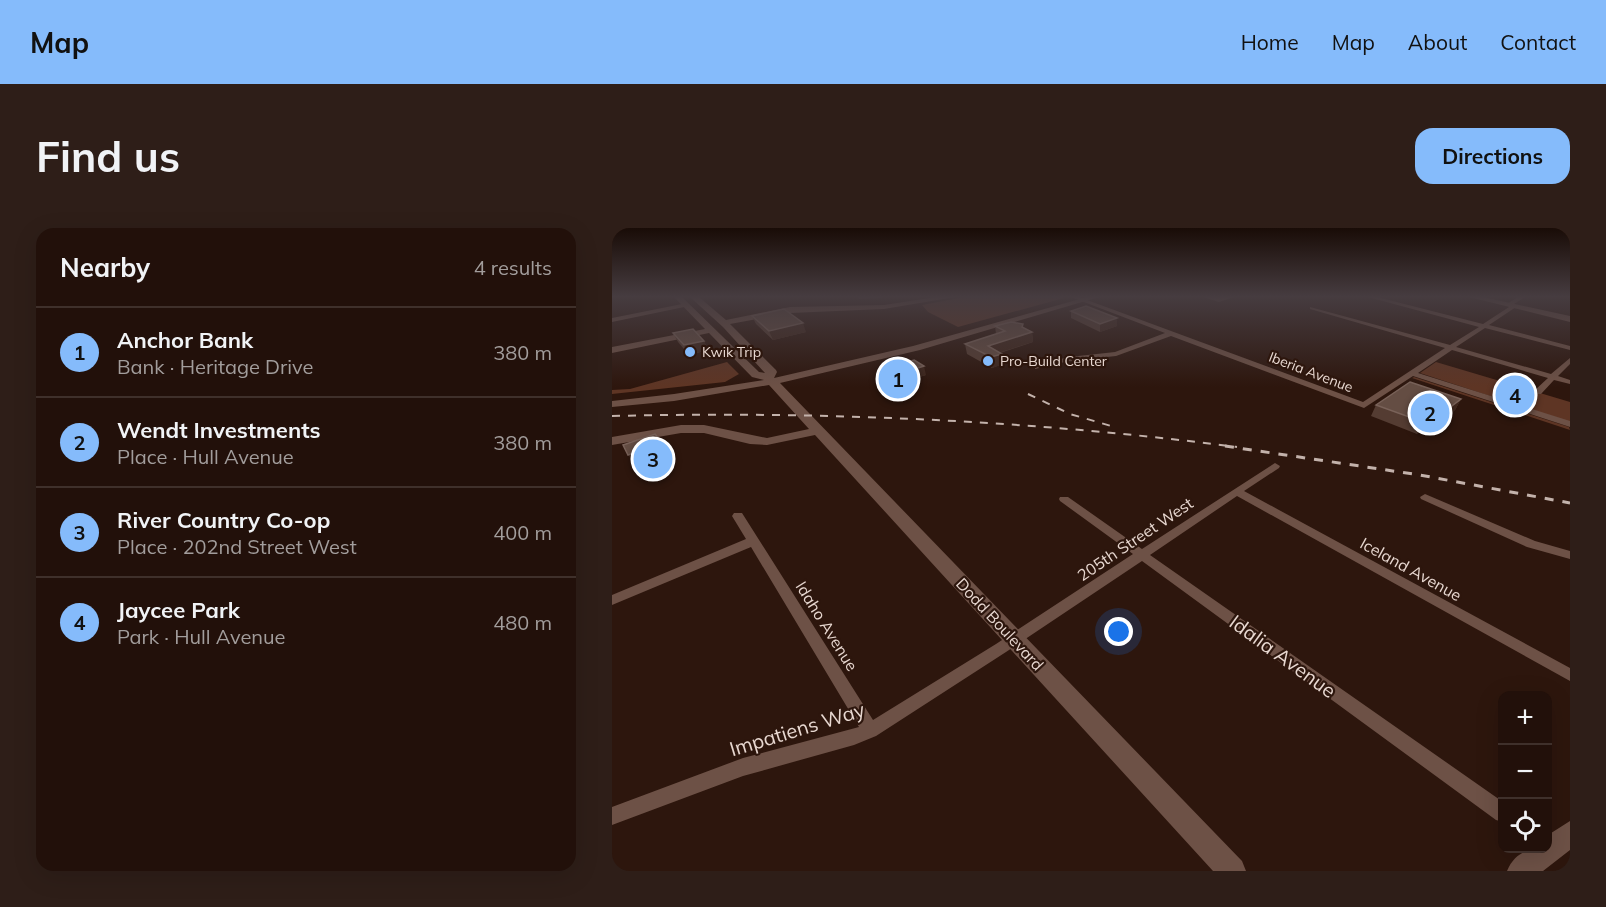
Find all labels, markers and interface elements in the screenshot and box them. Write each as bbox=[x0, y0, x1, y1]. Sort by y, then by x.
text: Map bbox=[30, 25, 89, 60]
text: Home bbox=[1241, 29, 1299, 55]
text: Map bbox=[1332, 29, 1375, 55]
text: About bbox=[1408, 29, 1467, 55]
text: Contact bbox=[1500, 29, 1576, 55]
button: Directions bbox=[1415, 128, 1570, 184]
text: Find us bbox=[36, 130, 180, 183]
text: Nearby bbox=[60, 251, 150, 284]
text: 4 results bbox=[474, 255, 552, 280]
text: Anchor Bank bbox=[117, 326, 253, 354]
text: 1 bbox=[74, 340, 86, 365]
text: 380 m bbox=[493, 340, 552, 365]
place label: Kwik Trip bbox=[702, 343, 761, 361]
marker: Kwik Trip bbox=[683, 345, 697, 359]
street label: Iberia Avenue bbox=[1266, 348, 1356, 396]
place label: Pro-Build Center bbox=[1000, 352, 1108, 370]
text: Bank · Heritage Drive bbox=[117, 354, 313, 379]
marker: Pro-Build Center bbox=[981, 354, 995, 368]
pin: 1 bbox=[878, 356, 918, 402]
pin: 4 bbox=[1496, 372, 1534, 418]
pin: 2 bbox=[1410, 390, 1450, 435]
text: Wendt Investments bbox=[117, 416, 321, 444]
text: 2 bbox=[74, 430, 86, 455]
text: 380 m bbox=[493, 430, 552, 455]
pin: 3 bbox=[634, 436, 672, 482]
text: Place · Hull Avenue bbox=[117, 444, 294, 469]
street label: 205th Street West bbox=[1073, 493, 1197, 585]
text: River Country Co-op bbox=[117, 506, 330, 534]
text: 3 bbox=[74, 520, 86, 545]
text: 400 m bbox=[493, 520, 552, 545]
street label: Iceland Avenue bbox=[1357, 533, 1465, 605]
text: Place · 202nd Street West bbox=[117, 534, 357, 559]
street label: Dodd Boulevard bbox=[952, 574, 1048, 674]
street label: Idaho Avenue bbox=[792, 578, 862, 674]
text: Jaycee Park bbox=[117, 596, 240, 624]
street label: Idalia Avenue bbox=[1225, 609, 1341, 703]
text: 4 bbox=[74, 610, 86, 635]
text: 480 m bbox=[493, 610, 552, 635]
your location bbox=[1104, 617, 1133, 646]
text: Park · Hull Avenue bbox=[117, 624, 285, 649]
map controls bbox=[1498, 691, 1552, 853]
button: + bbox=[1498, 691, 1552, 745]
street label: Impatiens Way bbox=[726, 696, 868, 761]
button: − bbox=[1498, 745, 1552, 799]
button: locate bbox=[1498, 799, 1552, 853]

